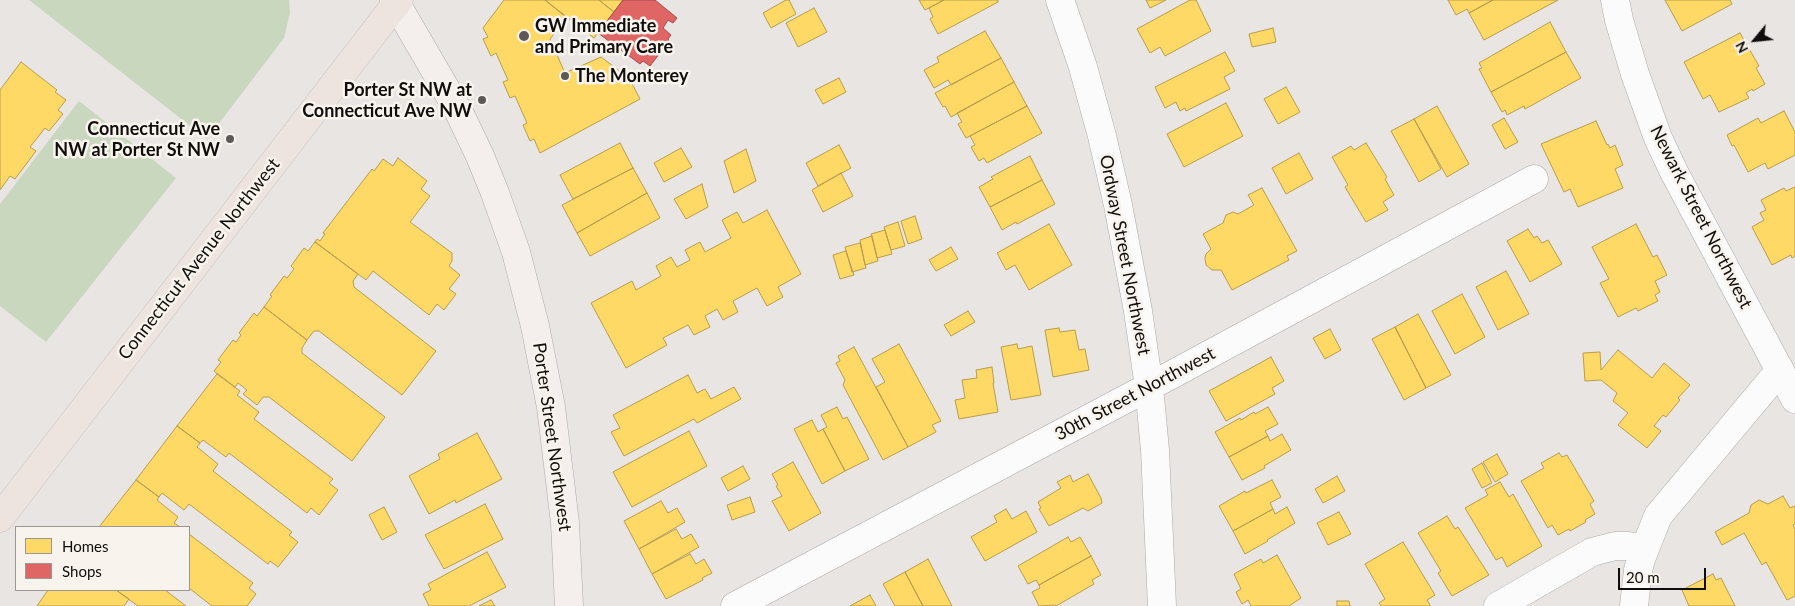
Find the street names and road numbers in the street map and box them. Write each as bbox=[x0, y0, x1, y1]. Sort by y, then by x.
street label: Newark Street Northwest bbox=[1645, 122, 1757, 312]
street label: Ordway Street Northwest bbox=[1095, 153, 1155, 357]
street label: Connecticut Avenue Northwest bbox=[114, 154, 284, 364]
street label: Porter Street Northwest bbox=[528, 341, 576, 533]
street label: 30th Street Northwest bbox=[1051, 343, 1219, 445]

